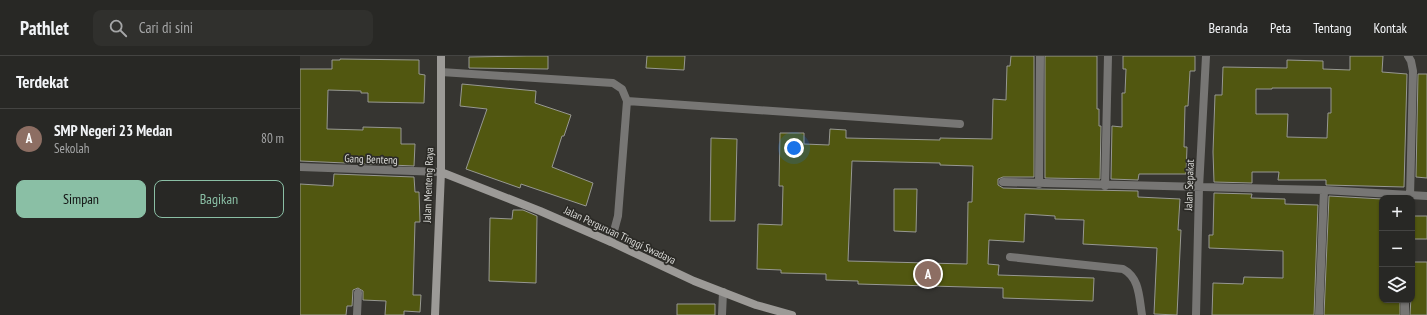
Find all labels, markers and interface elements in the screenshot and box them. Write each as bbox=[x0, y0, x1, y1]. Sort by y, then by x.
search box bbox=[93, 10, 373, 46]
text: Pathlet bbox=[20, 16, 69, 40]
icon: search bbox=[107, 17, 129, 39]
text: Cari di sini bbox=[139, 18, 193, 37]
text: Beranda bbox=[1208, 19, 1248, 37]
text: Peta bbox=[1270, 19, 1291, 37]
text: Tentang bbox=[1313, 19, 1352, 37]
text: Kontak bbox=[1374, 19, 1407, 37]
text: Terdekat bbox=[16, 71, 68, 93]
text: SMP Negeri 23 Medan bbox=[54, 121, 172, 140]
text: A bbox=[26, 130, 32, 147]
text: 80 m bbox=[261, 130, 284, 147]
your location bbox=[784, 138, 804, 158]
text: Sekolah bbox=[54, 140, 89, 157]
street label: Jalan Menteng Raya bbox=[420, 147, 436, 224]
street label: Gang Benteng bbox=[344, 151, 398, 167]
street label: Jalan Sepakat bbox=[1181, 159, 1197, 212]
button: Simpan bbox=[16, 180, 146, 218]
button: Bagikan bbox=[154, 180, 284, 218]
map controls bbox=[1379, 195, 1415, 303]
button: + bbox=[1379, 195, 1415, 231]
street label: Jalan Perguruan Tinggi Swadaya bbox=[561, 203, 678, 267]
button: − bbox=[1379, 231, 1415, 267]
pin: A bbox=[915, 259, 941, 289]
button: layers bbox=[1379, 267, 1415, 303]

